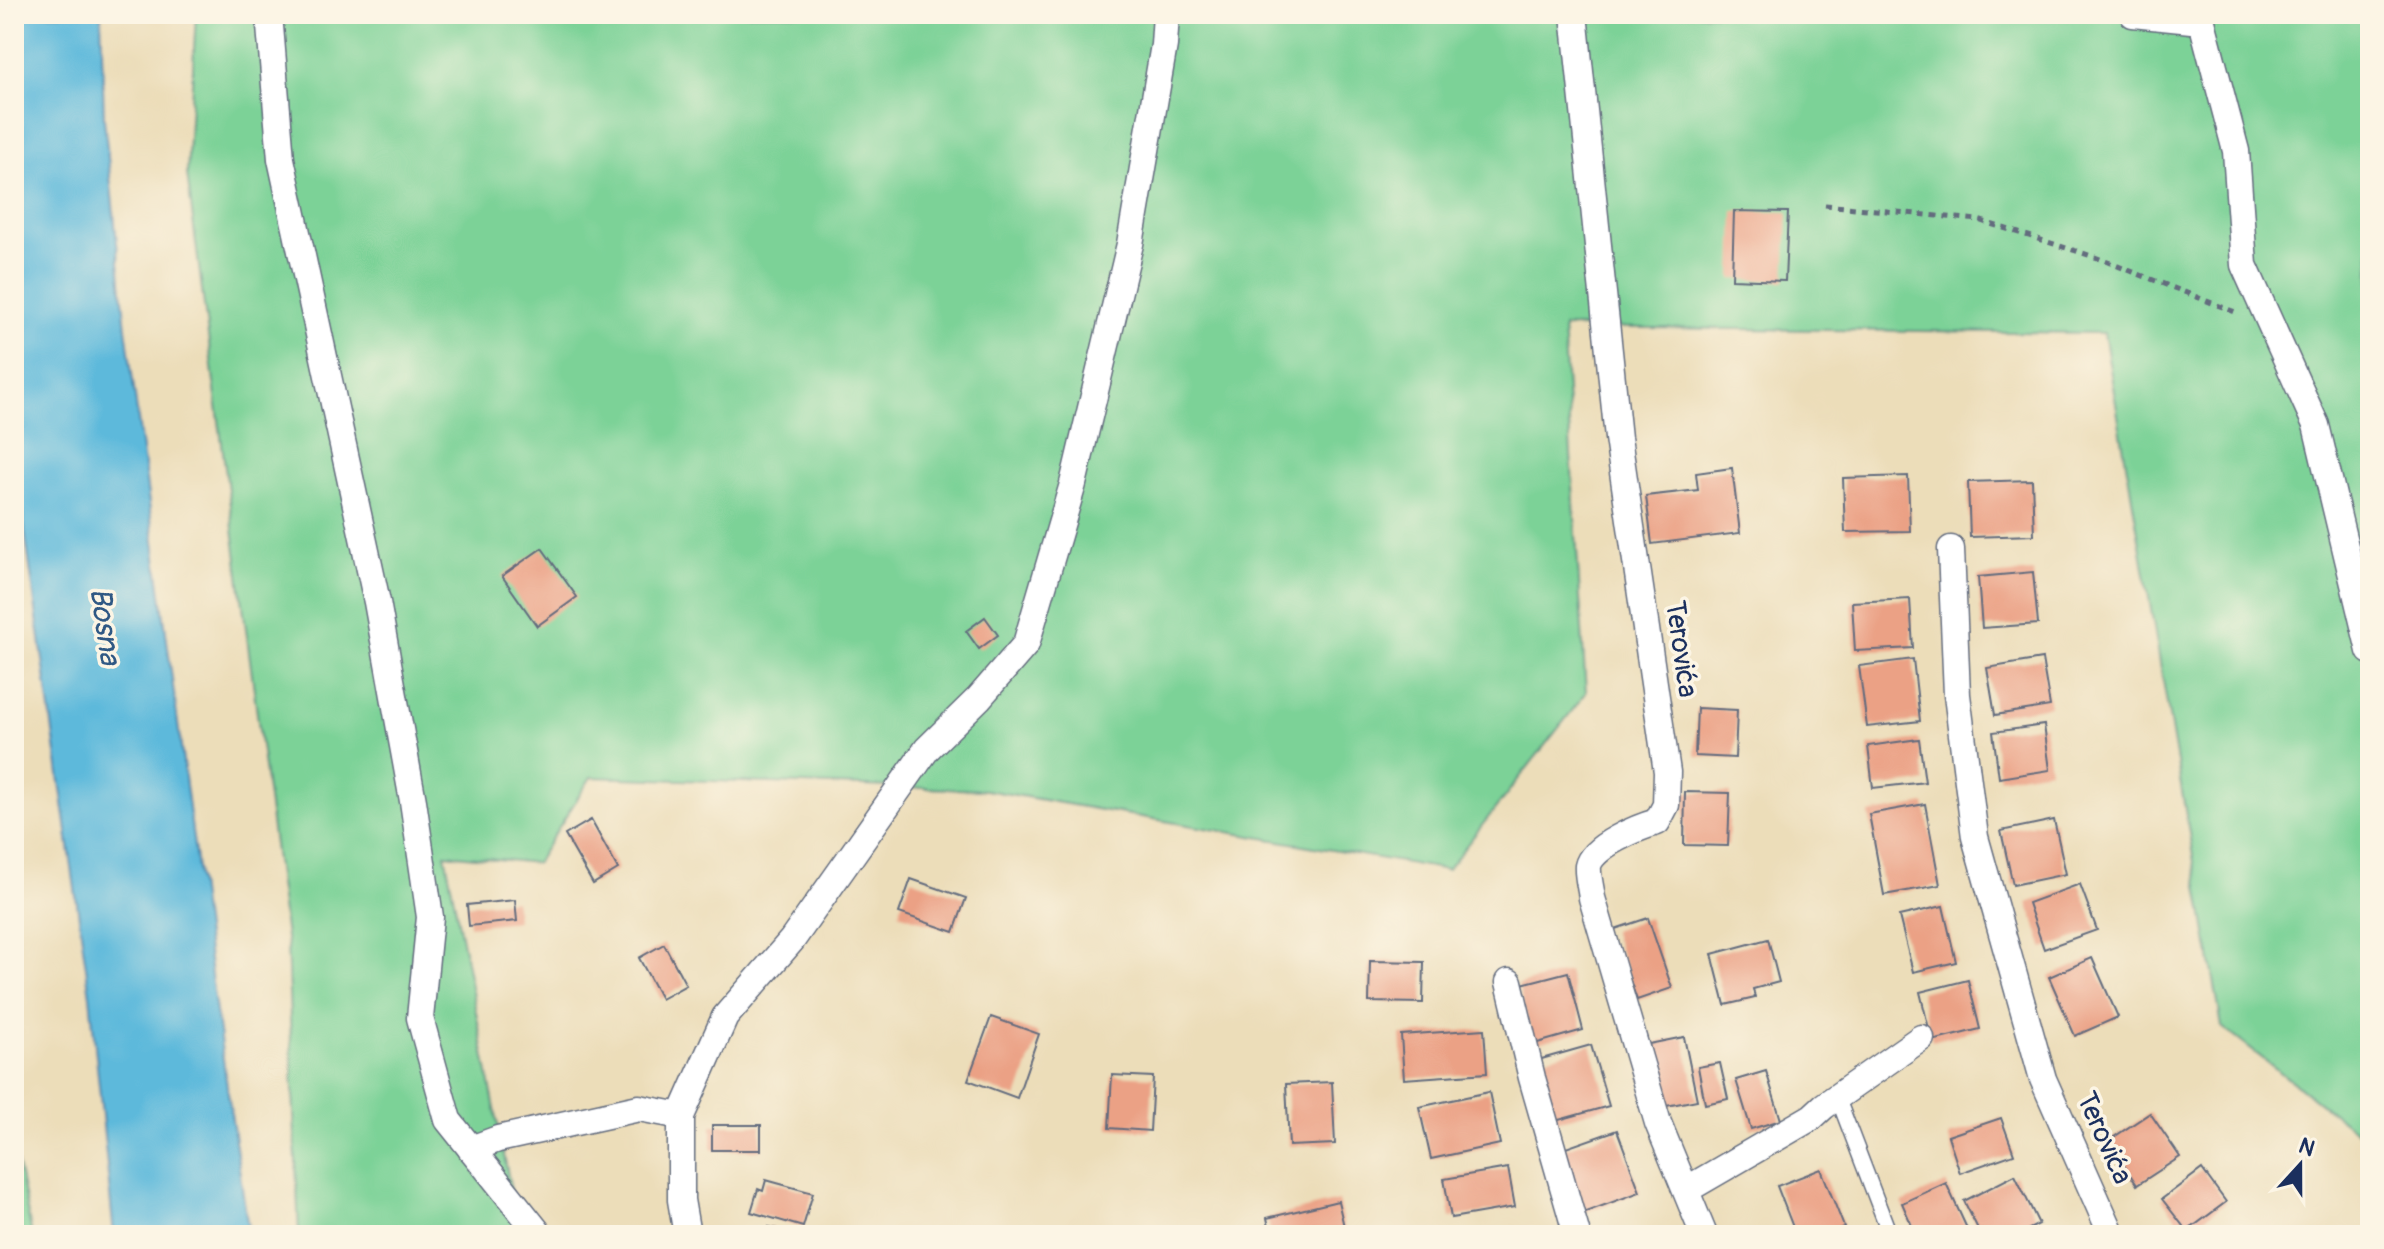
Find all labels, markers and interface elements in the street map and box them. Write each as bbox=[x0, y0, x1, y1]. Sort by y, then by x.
water label: Bosna bbox=[81, 585, 129, 669]
street label: Terovića bbox=[1657, 598, 1705, 700]
street label: Terovića bbox=[2068, 1086, 2140, 1190]
north arrow bbox=[2260, 1125, 2340, 1205]
text: N bbox=[2295, 1132, 2319, 1163]

